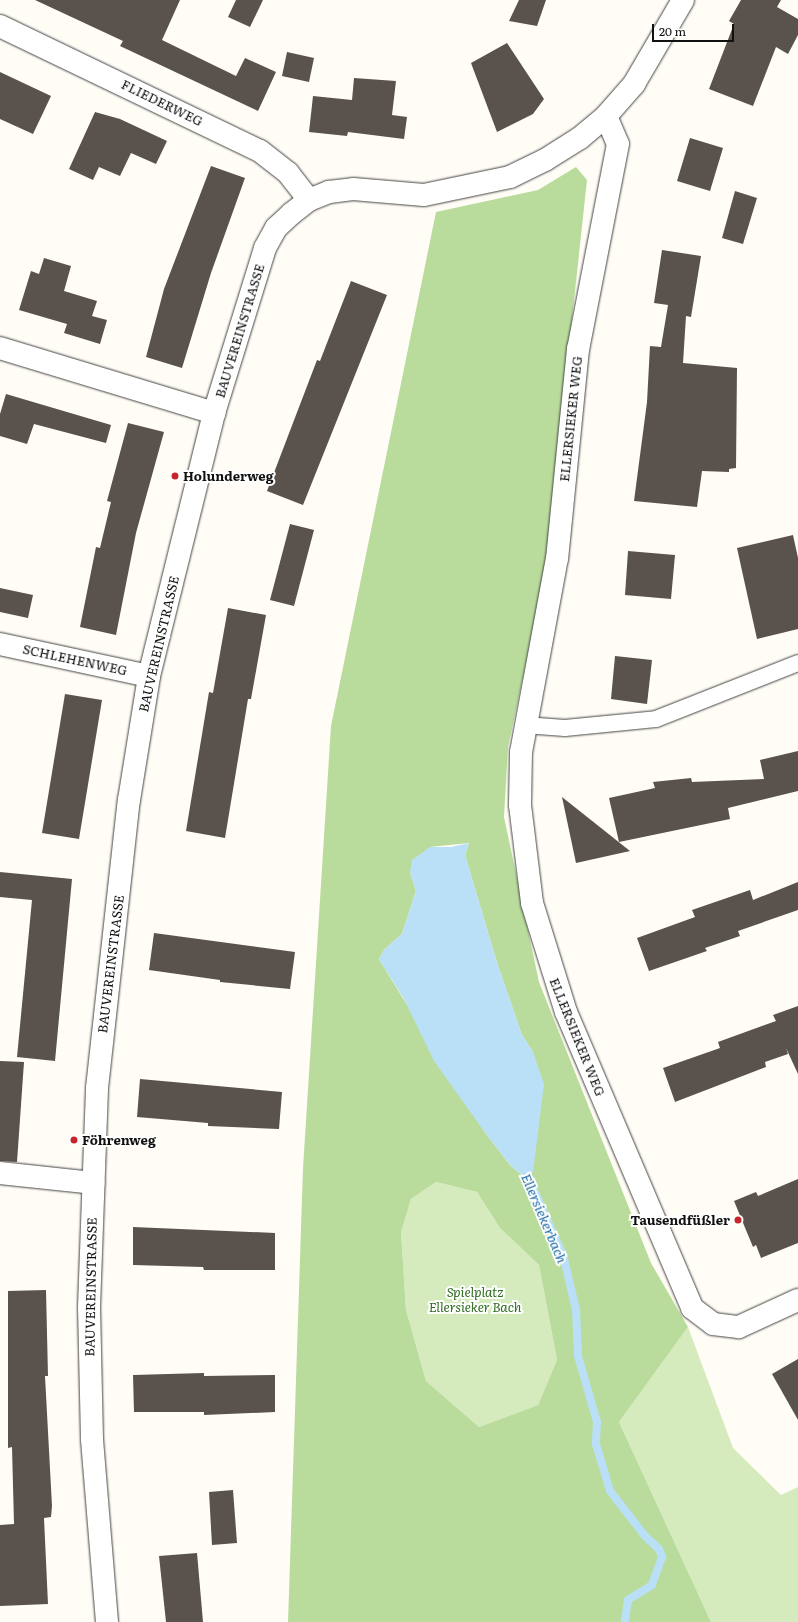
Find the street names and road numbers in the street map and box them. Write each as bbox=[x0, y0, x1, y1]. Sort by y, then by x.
street label: FLIEDERWEG bbox=[119, 77, 205, 129]
street label: BAUVEREINSTRASSE bbox=[212, 262, 268, 400]
street label: ELLERSIEKER WEG bbox=[557, 355, 585, 483]
street label: BAUVEREINSTRASSE bbox=[136, 574, 182, 714]
street label: SCHLEHENWEG bbox=[21, 641, 129, 679]
street label: BAUVEREINSTRASSE bbox=[95, 894, 127, 1034]
street label: ELLERSIEKER WEG bbox=[546, 976, 608, 1098]
street label: BAUVEREINSTRASSE bbox=[82, 1217, 100, 1357]

